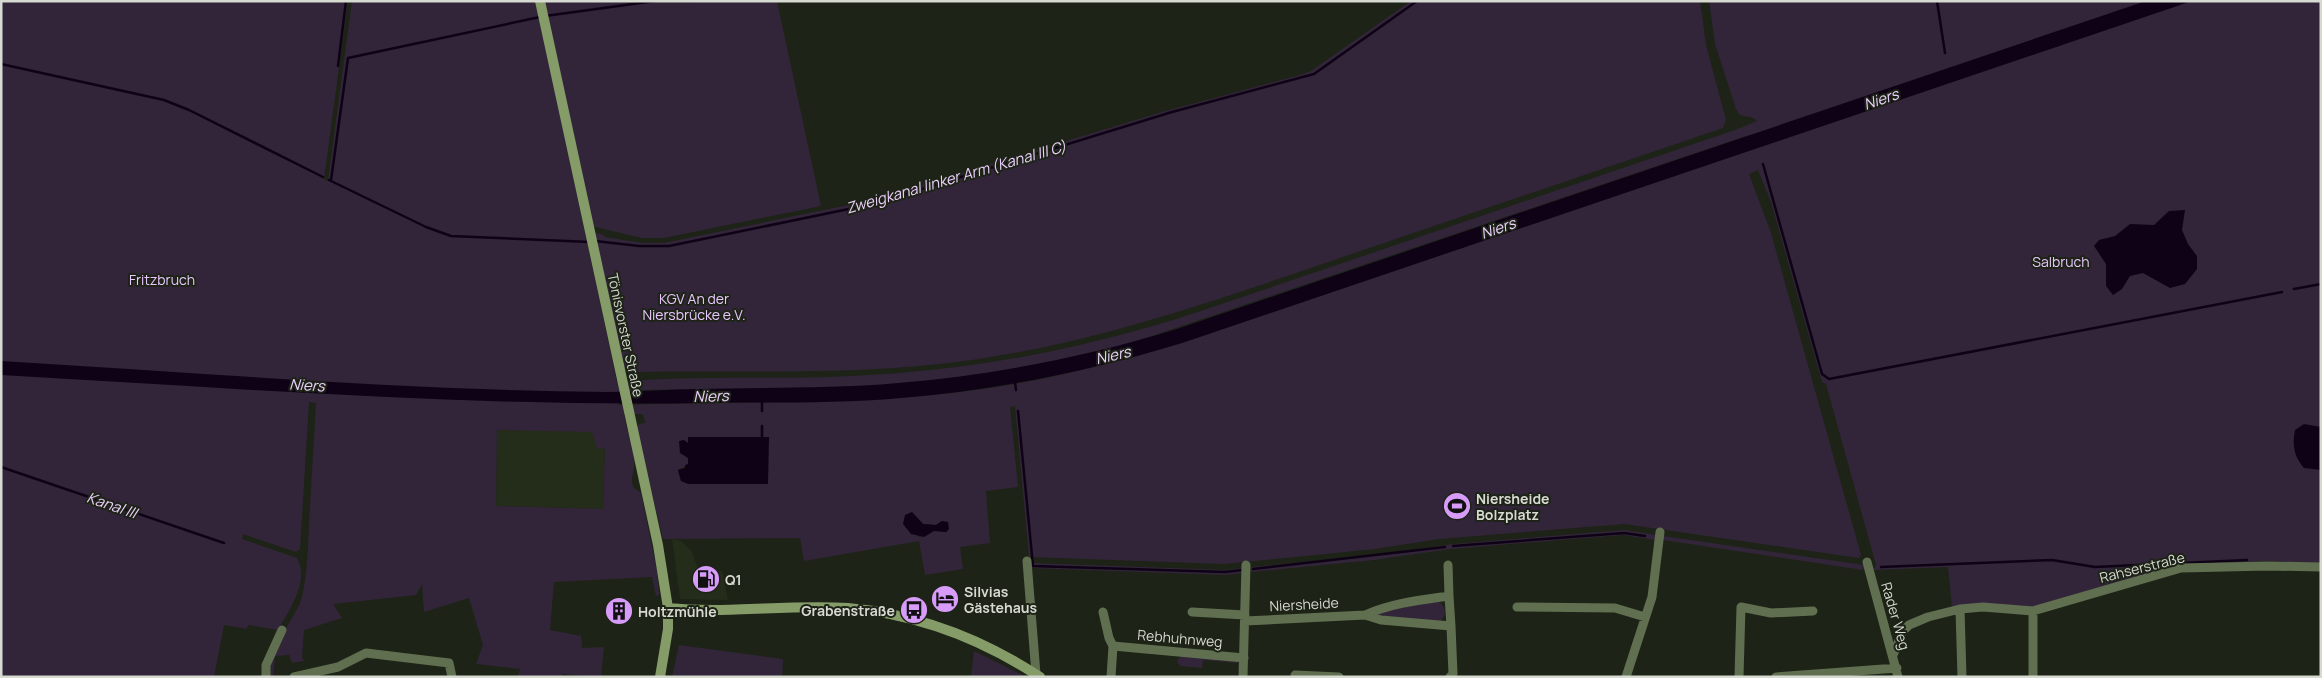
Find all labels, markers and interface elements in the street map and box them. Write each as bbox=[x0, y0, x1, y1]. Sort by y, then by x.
water label: Niers bbox=[1861, 83, 1902, 115]
water label: Zweigkanal linker Arm (Kanal III C) bbox=[843, 135, 1069, 219]
water label: Niers bbox=[1478, 212, 1519, 244]
park label: Salbruch bbox=[2032, 252, 2090, 271]
park label: Fritzbruch bbox=[129, 270, 195, 289]
street label: Tönisvorster Straße bbox=[604, 271, 648, 399]
park label: KGV An der Niersbrücke e.V. bbox=[643, 289, 745, 324]
water label: Niers bbox=[1093, 341, 1134, 369]
water label: Niers bbox=[289, 374, 326, 396]
water label: Niers bbox=[693, 385, 730, 407]
water label: Kanal III bbox=[84, 487, 141, 524]
place label: Niersheide Bolzplatz bbox=[1476, 489, 1549, 524]
sports icon: Niersheide Bolzplatz bbox=[1442, 491, 1472, 521]
street label: Rahserstraße bbox=[2097, 547, 2187, 587]
fuel station icon: Q1 bbox=[691, 564, 721, 594]
place label: Q1 bbox=[725, 570, 742, 589]
street label: Rader Weg bbox=[1877, 580, 1915, 652]
place label: Silvias Gästehaus bbox=[964, 582, 1038, 617]
hotel icon: Silvias Gästehaus bbox=[930, 584, 960, 614]
street label: Niersheide bbox=[1269, 593, 1339, 615]
bus stop icon: Grabenstraße bbox=[899, 595, 929, 625]
building icon: Holtzmühle bbox=[604, 596, 634, 626]
place label: Grabenstraße bbox=[801, 601, 895, 620]
place label: Holtzmühle bbox=[638, 602, 717, 621]
street label: Rebhuhnweg bbox=[1137, 625, 1223, 651]

